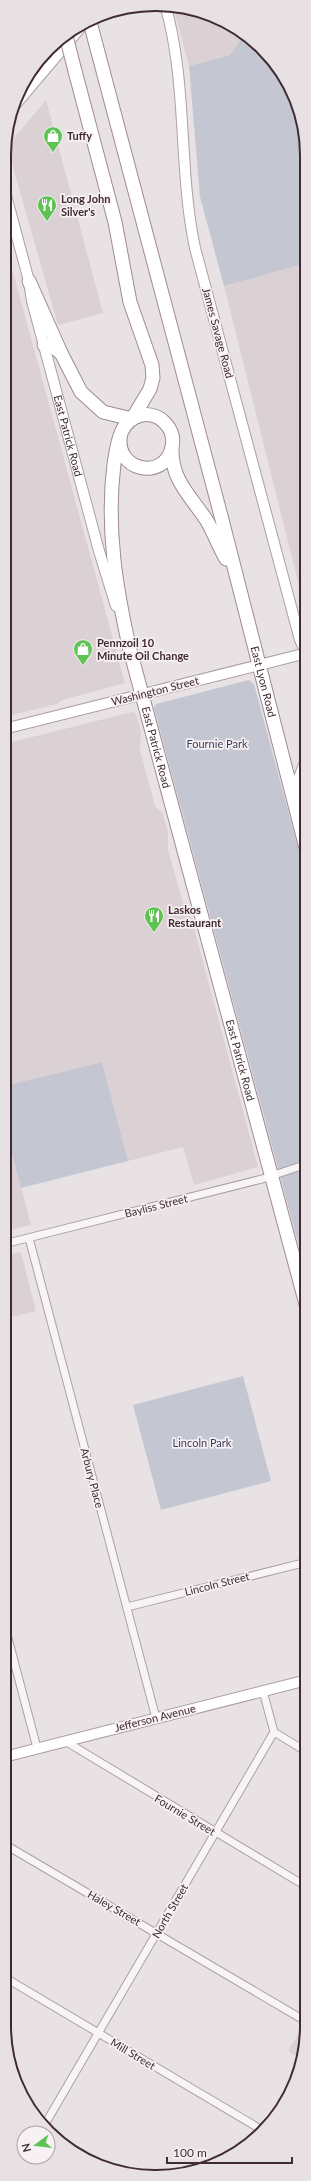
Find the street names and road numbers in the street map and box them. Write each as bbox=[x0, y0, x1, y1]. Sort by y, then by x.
street label: James Savage Road bbox=[200, 286, 237, 380]
street label: East Patrick Road bbox=[51, 393, 86, 478]
street label: East Lyon Road bbox=[249, 644, 279, 718]
street label: Washington Street bbox=[110, 673, 200, 708]
street label: East Patrick Road bbox=[139, 705, 174, 789]
street label: East Patrick Road bbox=[224, 1018, 258, 1102]
street label: Bayliss Street bbox=[123, 1191, 189, 1220]
street label: Arbury Place bbox=[78, 1446, 107, 1509]
street label: Lincoln Street bbox=[183, 1569, 251, 1598]
street label: Jefferson Avenue bbox=[113, 1701, 197, 1734]
street label: Fournie Street bbox=[153, 1791, 218, 1838]
street label: North Street bbox=[149, 1881, 190, 1940]
street label: Haley Street bbox=[85, 1887, 143, 1928]
street label: Mill Street bbox=[109, 2035, 158, 2072]

